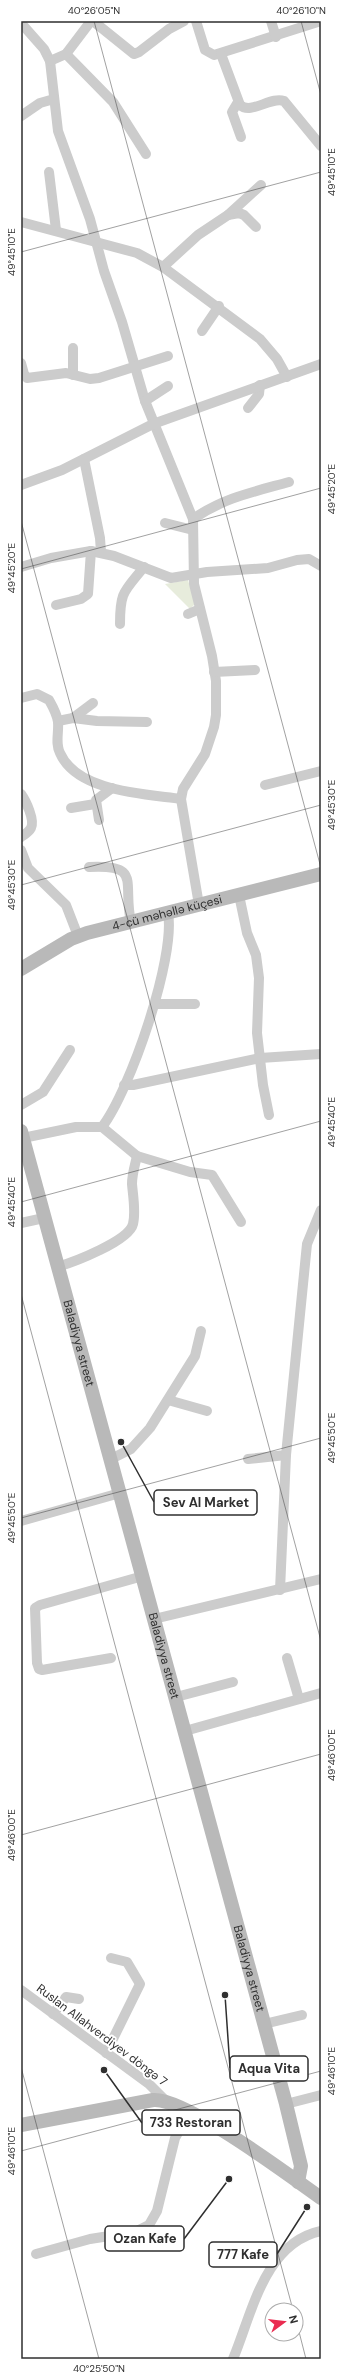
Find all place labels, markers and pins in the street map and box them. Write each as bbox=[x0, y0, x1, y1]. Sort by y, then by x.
callout: Sev Al Market bbox=[154, 1490, 257, 1515]
callout: Aqua Vita bbox=[230, 2056, 308, 2081]
callout: 733 Restoran bbox=[142, 2110, 240, 2135]
callout: Ozan Kafe bbox=[105, 2226, 184, 2251]
callout: 777 Kafe bbox=[209, 2242, 277, 2267]

